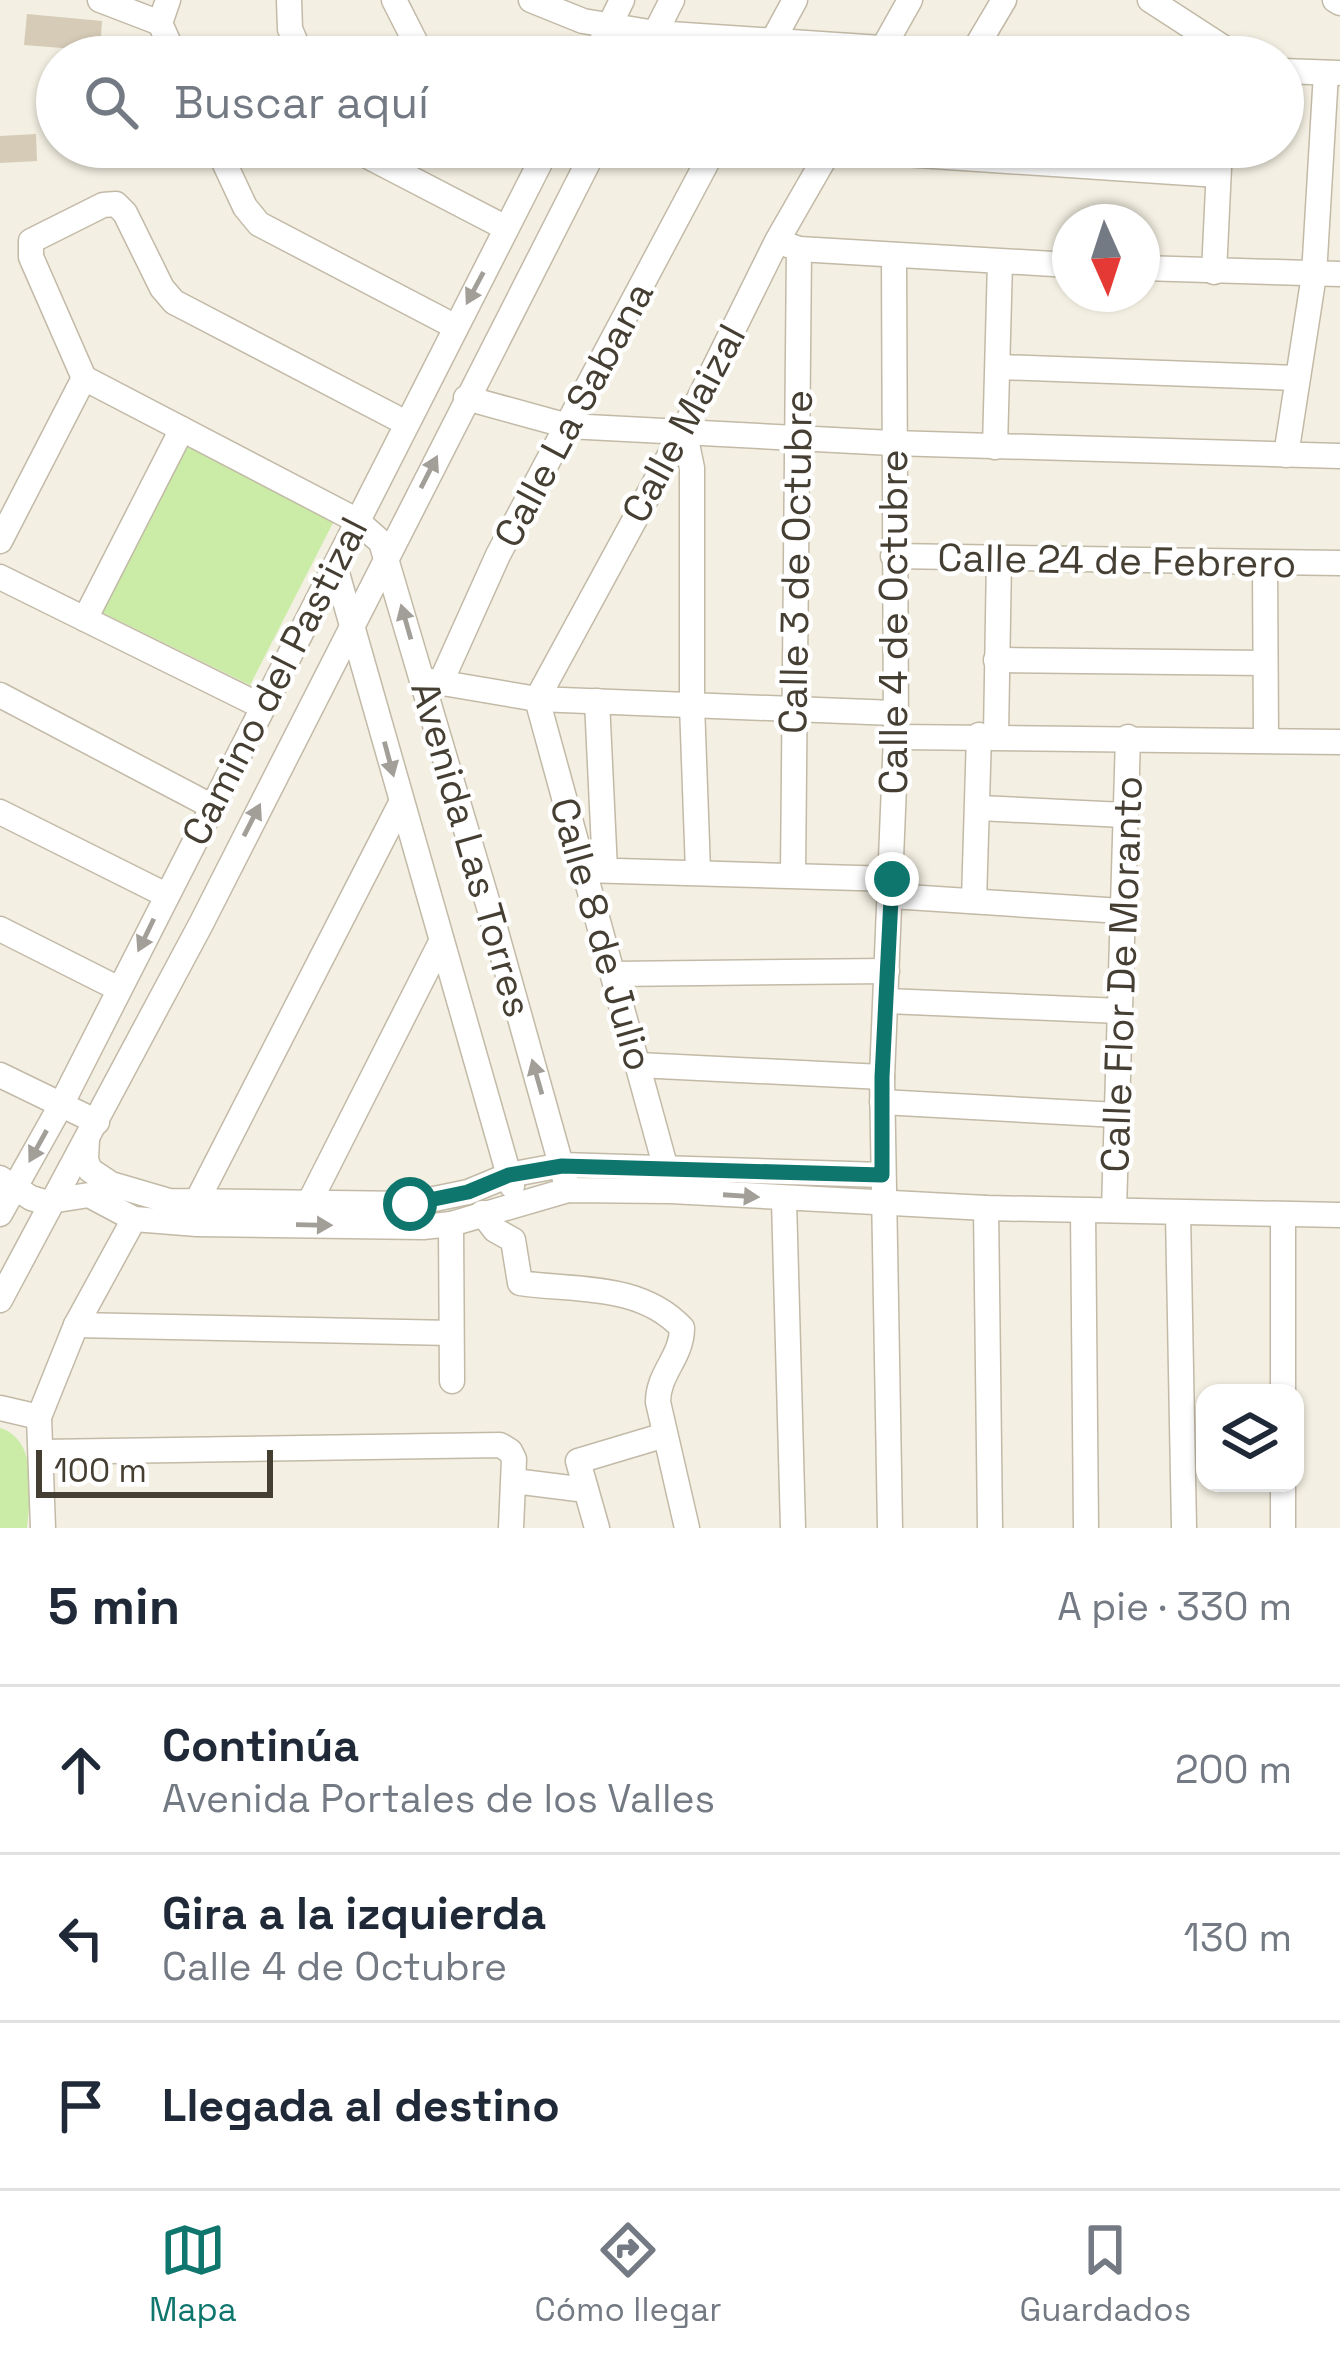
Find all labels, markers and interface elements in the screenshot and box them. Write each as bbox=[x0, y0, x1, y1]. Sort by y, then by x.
search box bbox=[36, 36, 1304, 168]
icon: search bbox=[78, 69, 144, 135]
text: Buscar aquí bbox=[174, 74, 429, 131]
north arrow bbox=[1052, 204, 1160, 312]
one-way arrow bbox=[465, 271, 485, 305]
street label: Calle La Sabana bbox=[483, 273, 664, 555]
street label: Calle Maizal bbox=[611, 316, 756, 531]
street label: Calle 3 de Octubre bbox=[768, 390, 823, 734]
street label: Calle 4 de Octubre bbox=[869, 450, 918, 794]
one-way arrow bbox=[419, 454, 439, 489]
street label: Camino del Pastizal bbox=[171, 509, 378, 853]
street label: Calle 24 de Febrero bbox=[937, 533, 1297, 588]
one-way arrow bbox=[396, 603, 414, 639]
street label: Avenida Las Torres bbox=[400, 676, 543, 1023]
one-way arrow bbox=[380, 741, 399, 778]
street label: Calle Flor De Moranto bbox=[1090, 775, 1153, 1173]
street label: Calle 8 de Julio bbox=[539, 792, 664, 1076]
one-way arrow bbox=[242, 802, 262, 837]
route end bbox=[865, 852, 919, 906]
one-way arrow bbox=[136, 918, 156, 953]
one-way arrow bbox=[527, 1058, 546, 1095]
one-way arrow bbox=[28, 1129, 49, 1163]
route start bbox=[383, 1177, 437, 1231]
one-way arrow bbox=[723, 1187, 760, 1206]
one-way arrow bbox=[296, 1216, 334, 1235]
map controls bbox=[1196, 1384, 1304, 1492]
button: layers bbox=[1196, 1384, 1304, 1492]
scale bar bbox=[36, 1444, 273, 1497]
text: 100 m bbox=[54, 1450, 147, 1492]
text: 5 min bbox=[48, 1574, 180, 1639]
text: A pie · 330 m bbox=[1057, 1582, 1292, 1631]
text: Continúa bbox=[162, 1717, 359, 1774]
icon: ahead bbox=[48, 1737, 114, 1803]
text: 200 m bbox=[1175, 1745, 1292, 1794]
text: Avenida Portales de los Valles bbox=[162, 1774, 715, 1823]
text: Gira a la izquierda bbox=[162, 1885, 546, 1942]
icon: left bbox=[48, 1905, 114, 1971]
text: 130 m bbox=[1184, 1913, 1292, 1962]
text: Calle 4 de Octubre bbox=[162, 1942, 507, 1991]
icon: arrive bbox=[48, 2073, 114, 2139]
text: Llegada al destino bbox=[162, 2077, 560, 2134]
tab: Mapa bbox=[149, 2217, 237, 2331]
tab: Cómo llegar bbox=[534, 2217, 722, 2331]
tab: Guardados bbox=[1019, 2217, 1191, 2331]

